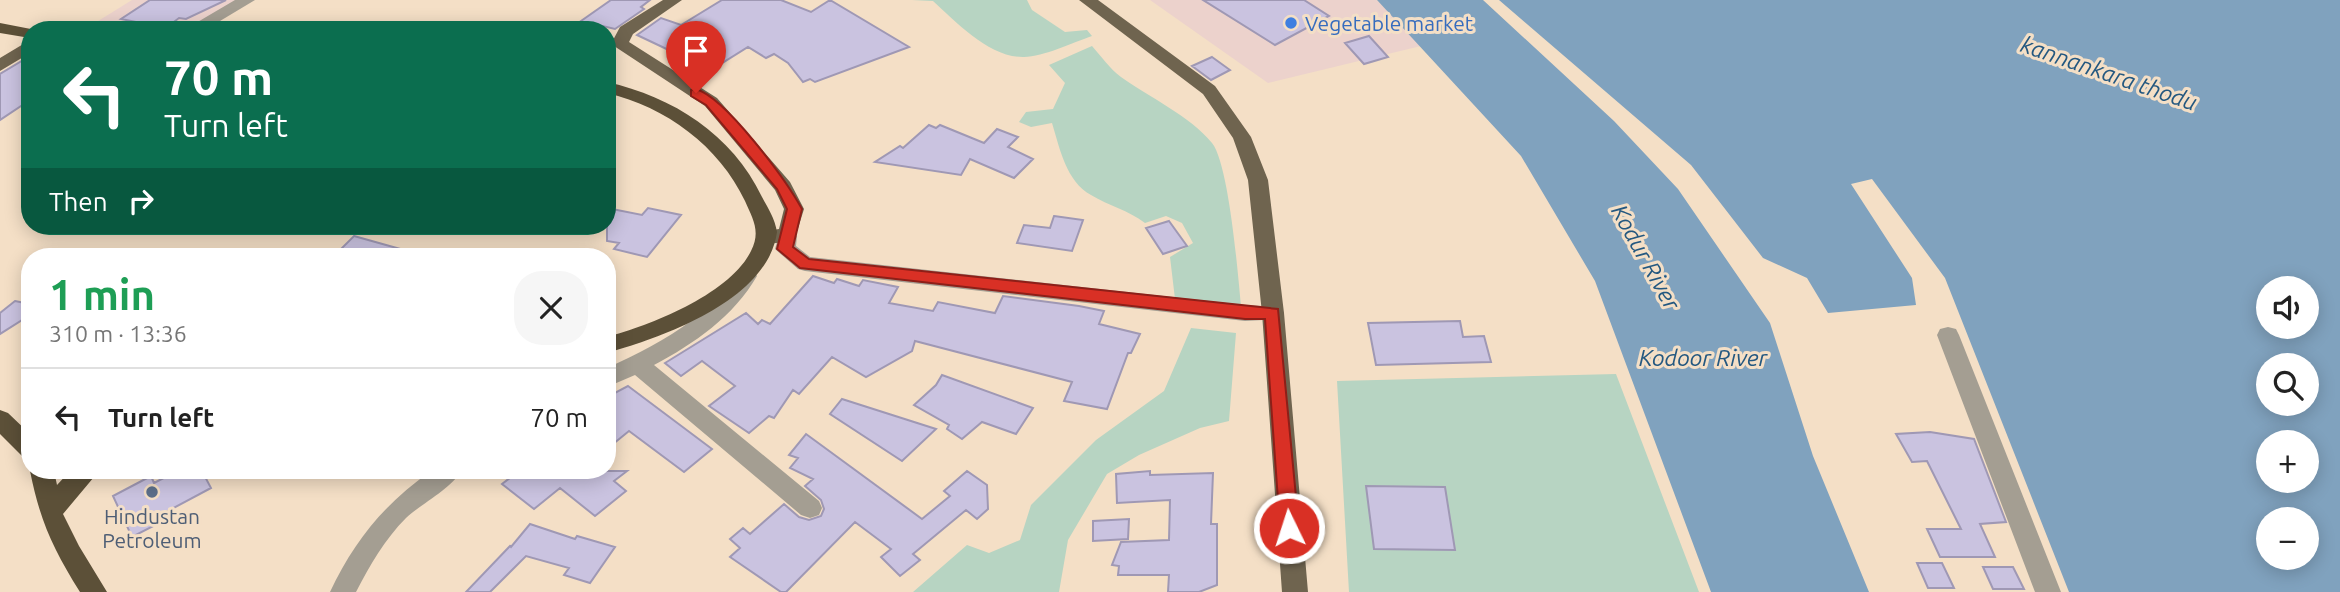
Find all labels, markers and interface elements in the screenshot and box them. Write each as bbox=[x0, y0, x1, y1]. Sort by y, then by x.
place label: Vegetable market bbox=[1305, 11, 1473, 35]
marker: Vegetable market bbox=[1283, 15, 1299, 31]
pin bbox=[666, 21, 726, 93]
water label: kannankara thodu bbox=[2018, 31, 2200, 115]
icon: arrive bbox=[677, 32, 715, 70]
icon: left bbox=[49, 49, 140, 140]
text: 70 m bbox=[164, 49, 273, 104]
text: Turn left bbox=[164, 107, 288, 143]
icon: right bbox=[122, 182, 160, 220]
text: Then bbox=[49, 187, 108, 216]
water label: Kodur River bbox=[1607, 200, 1686, 315]
text: 1 min bbox=[49, 271, 155, 318]
button: close bbox=[514, 271, 588, 345]
map controls bbox=[2256, 276, 2319, 570]
button: sound bbox=[2256, 276, 2319, 339]
text: 310 m · 13:36 bbox=[49, 321, 187, 346]
water label: Kodoor River bbox=[1639, 345, 1769, 370]
button: search bbox=[2256, 353, 2319, 416]
icon: left bbox=[49, 398, 87, 436]
text: Turn left bbox=[108, 403, 214, 432]
text: 70 m bbox=[530, 403, 588, 432]
button: + bbox=[2256, 430, 2319, 493]
marker: Hindustan Petroleum bbox=[144, 484, 160, 500]
position arrow bbox=[1252, 491, 1326, 565]
place label: Hindustan Petroleum bbox=[102, 504, 202, 552]
button: − bbox=[2256, 507, 2319, 570]

